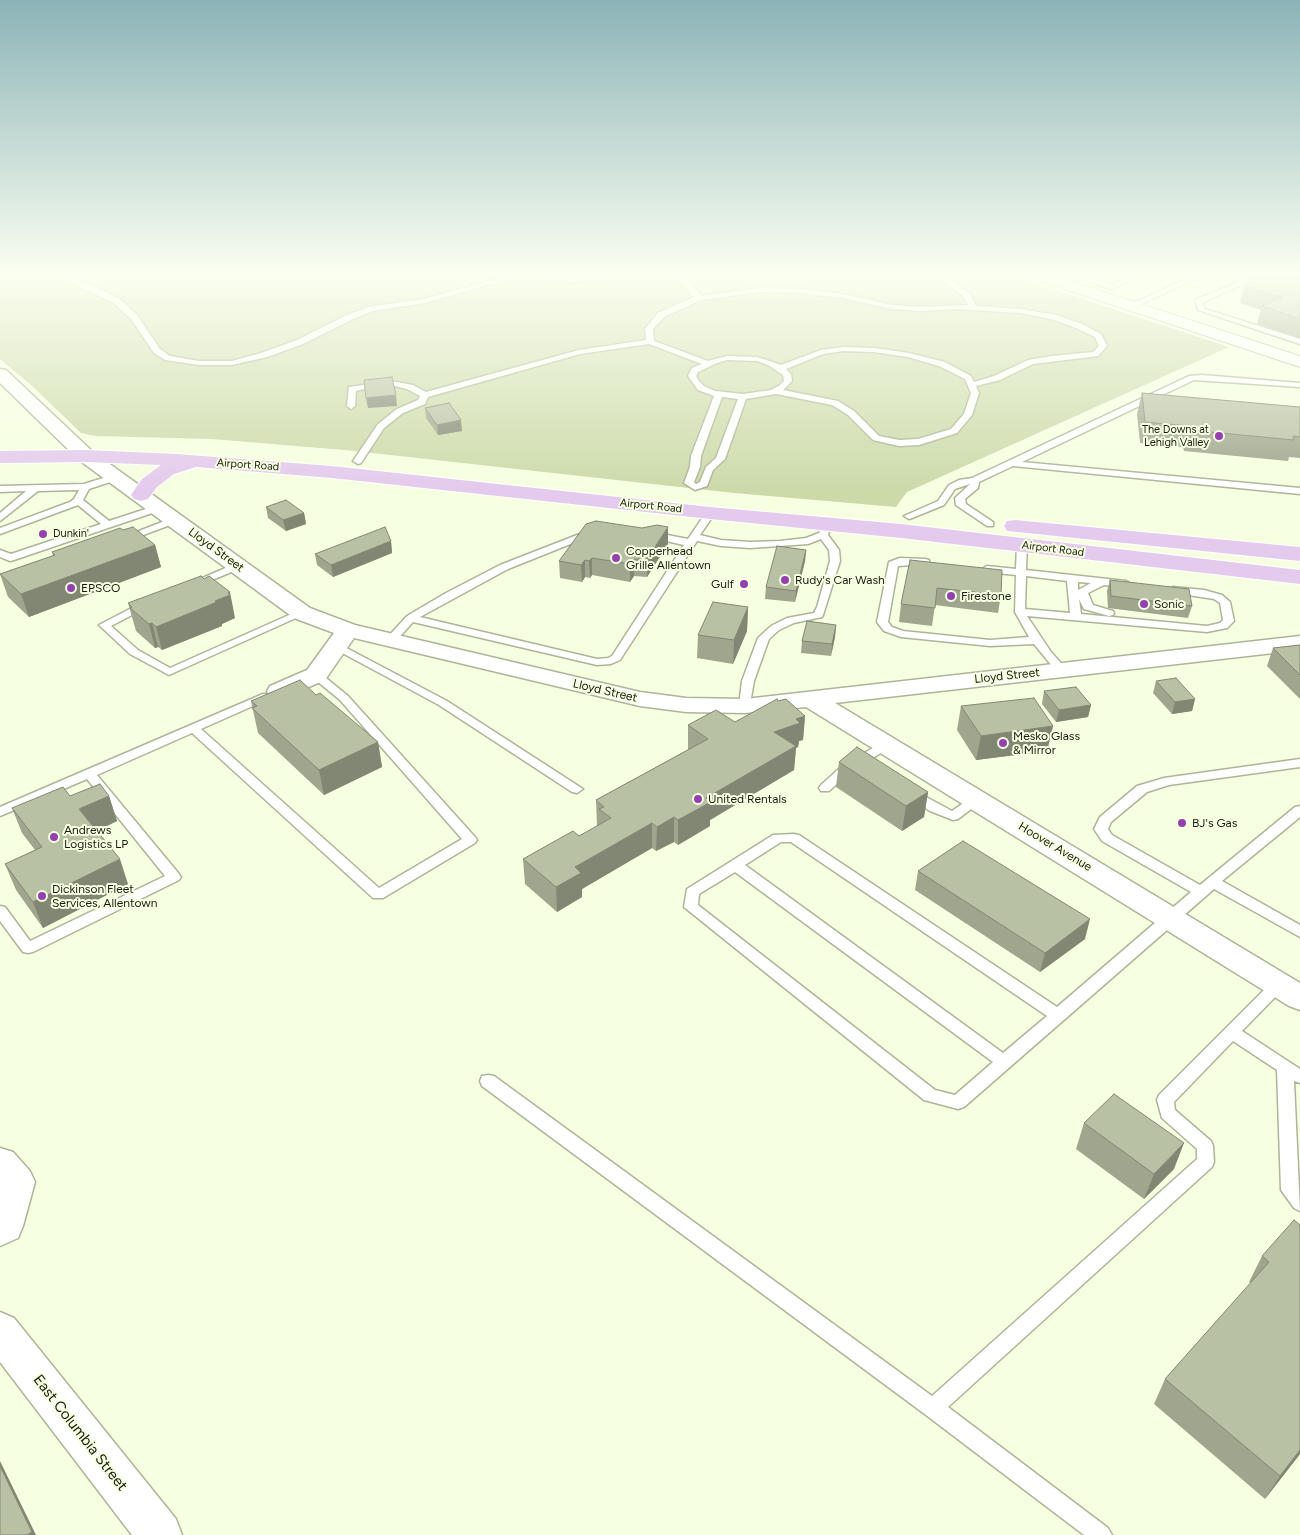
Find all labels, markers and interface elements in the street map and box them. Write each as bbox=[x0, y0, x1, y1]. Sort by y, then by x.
place label: The Downs at Lehigh Valley bbox=[1142, 423, 1209, 449]
marker: The Downs at Lehigh Valley bbox=[1213, 430, 1225, 442]
street label: Airport Road bbox=[216, 456, 280, 474]
street label: Airport Road bbox=[619, 496, 683, 516]
street label: Lloyd Street bbox=[185, 525, 247, 575]
place label: Dunkin' bbox=[53, 527, 89, 541]
marker: Dunkin' bbox=[37, 528, 49, 540]
street label: Airport Road bbox=[1021, 539, 1085, 559]
place label: Copperhead Grille Allentown bbox=[626, 544, 711, 572]
marker: Copperhead Grille Allentown bbox=[610, 552, 622, 564]
place label: Rudy's Car Wash bbox=[795, 573, 885, 587]
marker: Rudy's Car Wash bbox=[779, 574, 791, 586]
place label: Gulf bbox=[711, 577, 734, 591]
marker: Gulf bbox=[738, 578, 750, 590]
place label: EPSCO bbox=[81, 581, 120, 595]
marker: EPSCO bbox=[65, 582, 77, 594]
place label: Firestone bbox=[961, 589, 1011, 603]
marker: Firestone bbox=[945, 590, 957, 602]
place label: Sonic bbox=[1154, 597, 1184, 611]
marker: Sonic bbox=[1138, 598, 1150, 610]
street label: Lloyd Street bbox=[974, 665, 1040, 687]
street label: Lloyd Street bbox=[571, 677, 639, 705]
place label: Mesko Glass & Mirror bbox=[1013, 729, 1080, 757]
marker: Mesko Glass & Mirror bbox=[997, 737, 1009, 749]
place label: United Rentals bbox=[708, 792, 787, 806]
marker: United Rentals bbox=[692, 793, 704, 805]
place label: BJ's Gas bbox=[1192, 816, 1237, 830]
marker: BJ's Gas bbox=[1176, 817, 1188, 829]
street label: Hoover Avenue bbox=[1016, 819, 1094, 875]
place label: Andrews Logistics LP bbox=[64, 823, 128, 851]
marker: Andrews Logistics LP bbox=[48, 831, 60, 843]
place label: Dickinson Fleet Services, Allentown bbox=[52, 882, 157, 910]
marker: Dickinson Fleet Services, Allentown bbox=[36, 890, 48, 902]
street label: East Columbia Street bbox=[29, 1371, 131, 1495]

